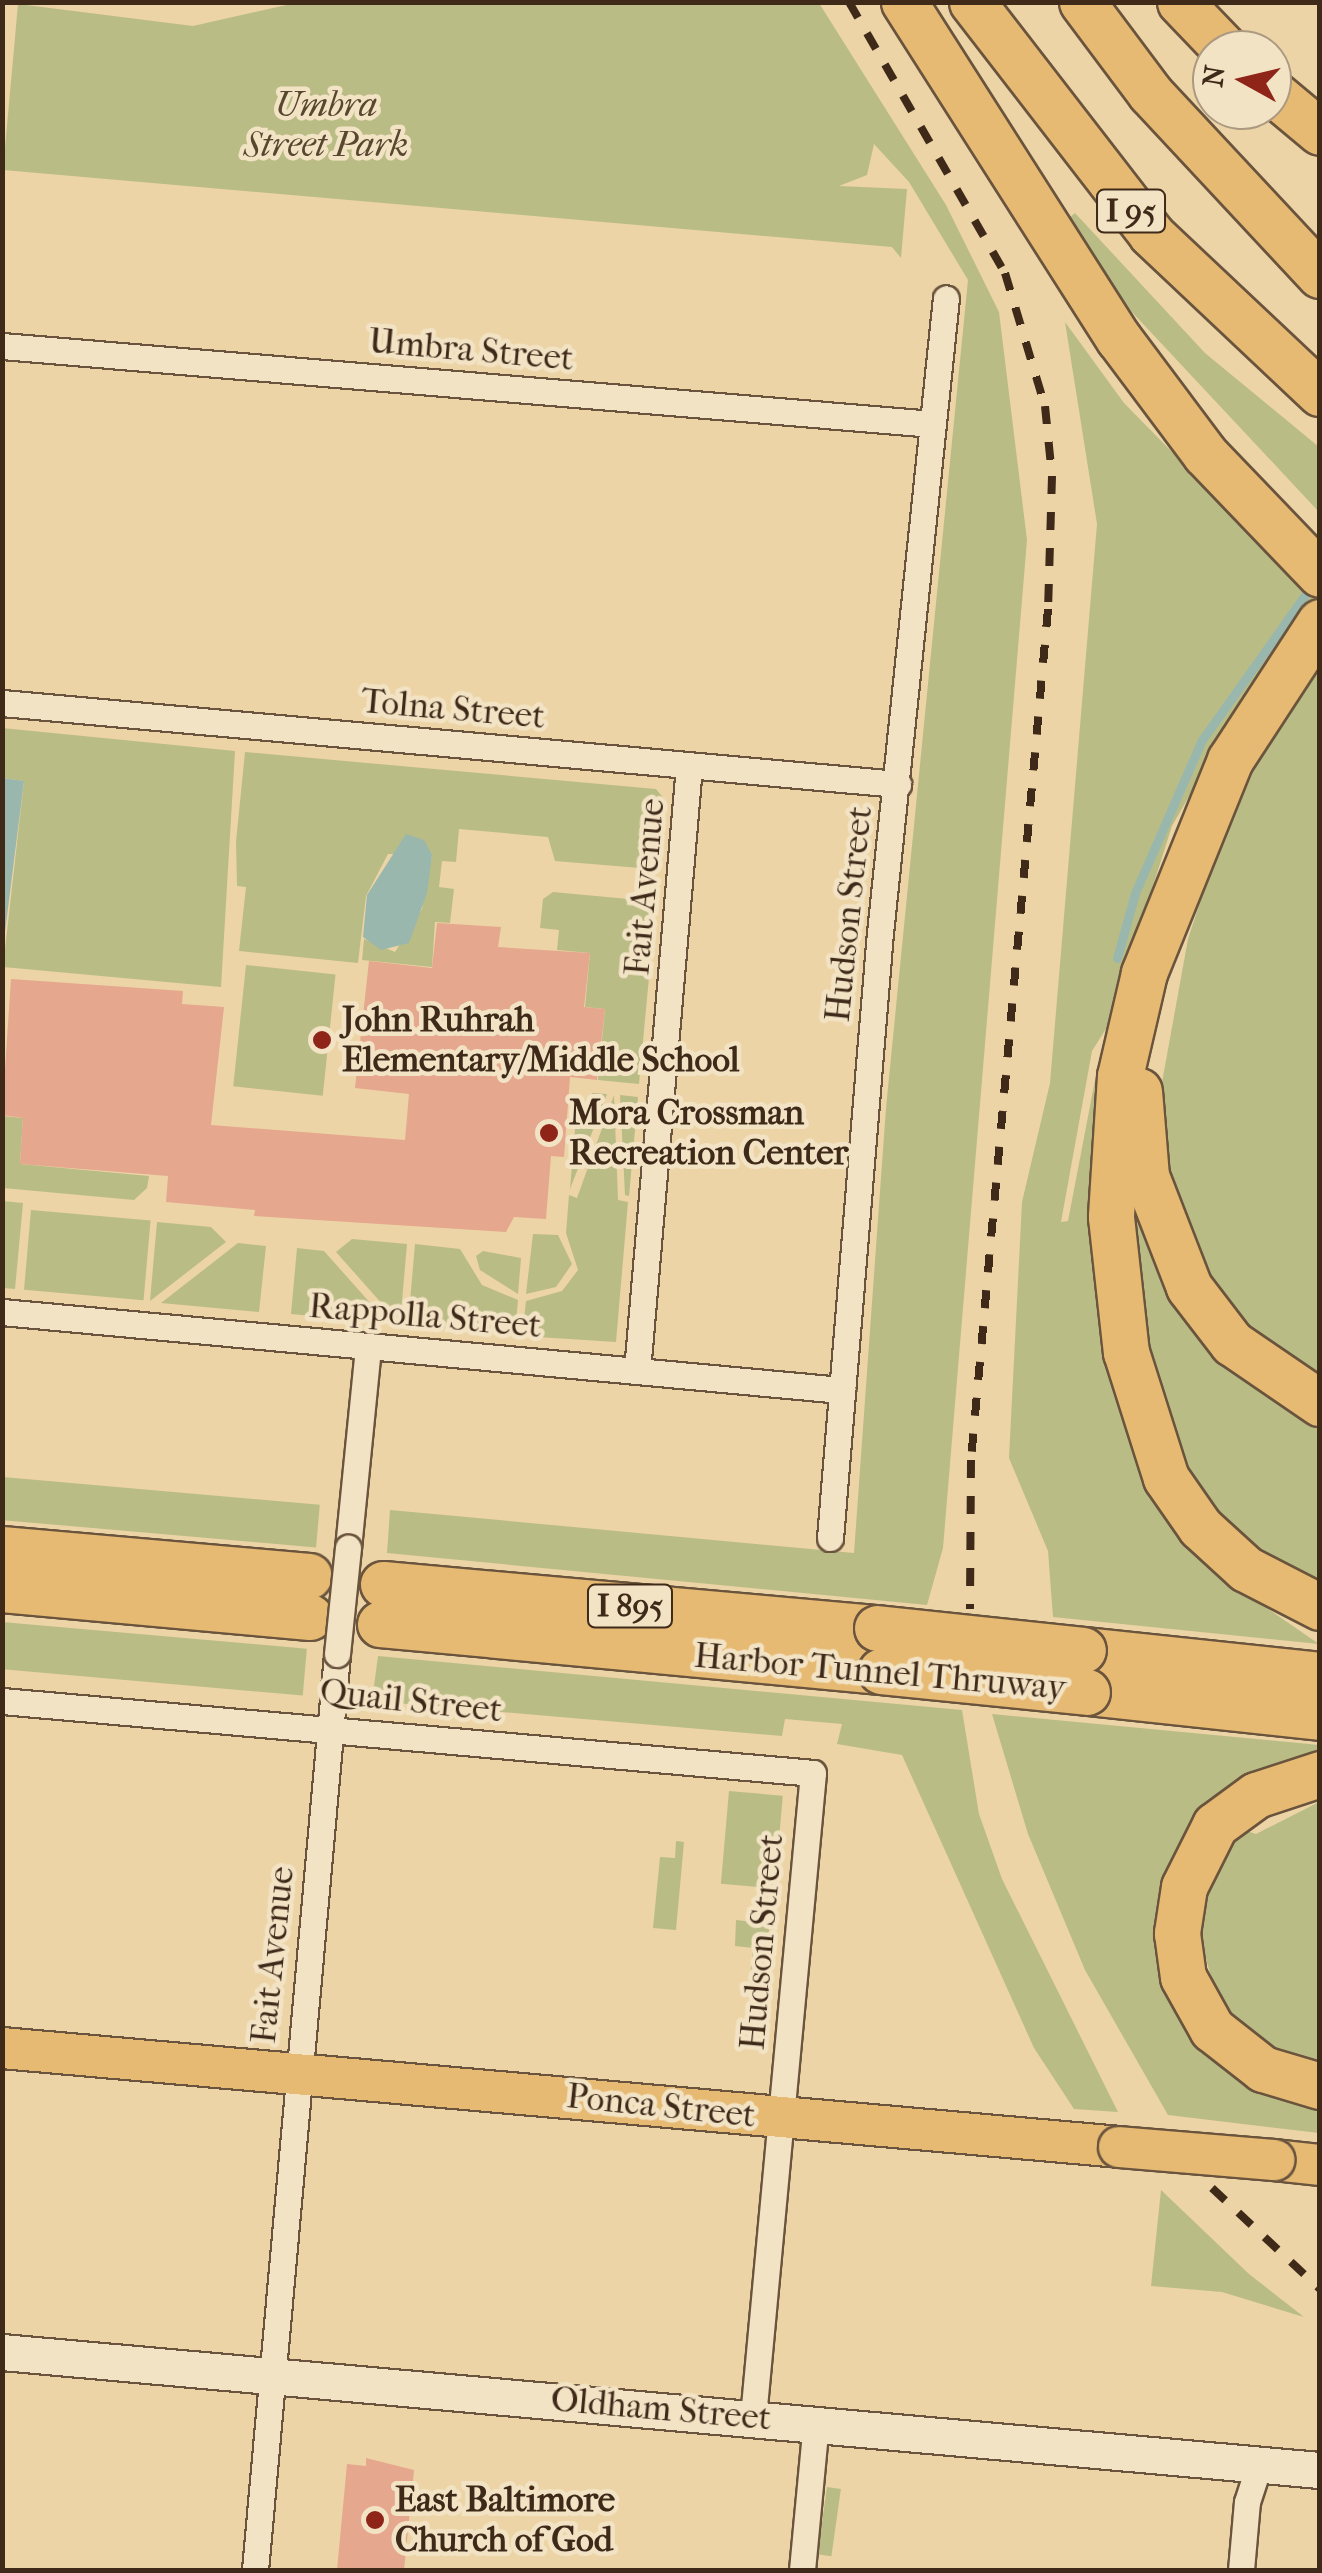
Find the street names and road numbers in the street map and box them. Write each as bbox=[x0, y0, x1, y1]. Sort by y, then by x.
road number: I 95 bbox=[1096, 184, 1166, 238]
street label: Umbra Street bbox=[367, 320, 575, 380]
street label: Tolna Street bbox=[360, 680, 546, 738]
street label: Fait Avenue bbox=[616, 797, 674, 977]
street label: Hudson Street bbox=[817, 804, 881, 1024]
street label: Rappolla Street bbox=[307, 1285, 543, 1347]
road number: I 895 bbox=[585, 1579, 675, 1633]
street label: Harbor Tunnel Thruway bbox=[692, 1635, 1068, 1709]
street label: Quail Street bbox=[318, 1671, 504, 1731]
street label: Hudson Street bbox=[732, 1832, 792, 2052]
street label: Fait Avenue bbox=[243, 1864, 303, 2046]
street label: Ponca Street bbox=[565, 2075, 757, 2137]
street label: Oldham Street bbox=[549, 2378, 773, 2440]

